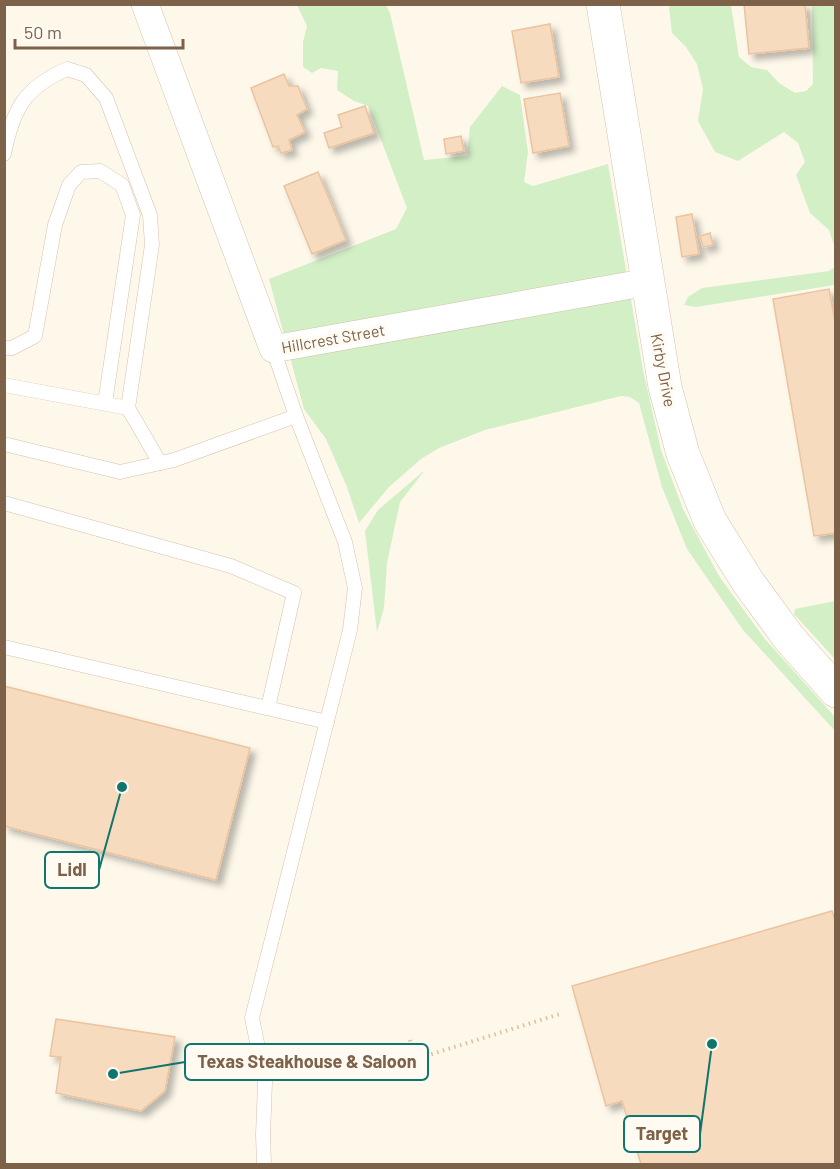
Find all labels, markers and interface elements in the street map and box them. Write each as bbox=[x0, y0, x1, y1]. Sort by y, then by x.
scale bar bbox=[15, 12, 183, 50]
text: 50 m bbox=[24, 21, 62, 43]
street label: Hillcrest Street bbox=[280, 320, 386, 356]
street label: Kirby Drive bbox=[648, 332, 680, 408]
callout: Lidl bbox=[45, 852, 99, 888]
text: Lidl bbox=[57, 858, 87, 880]
callout: Texas Steakhouse & Saloon bbox=[185, 1044, 428, 1080]
text: Texas Steakhouse & Saloon bbox=[197, 1050, 417, 1072]
callout: Target bbox=[624, 1116, 700, 1152]
text: Target bbox=[636, 1122, 688, 1144]

